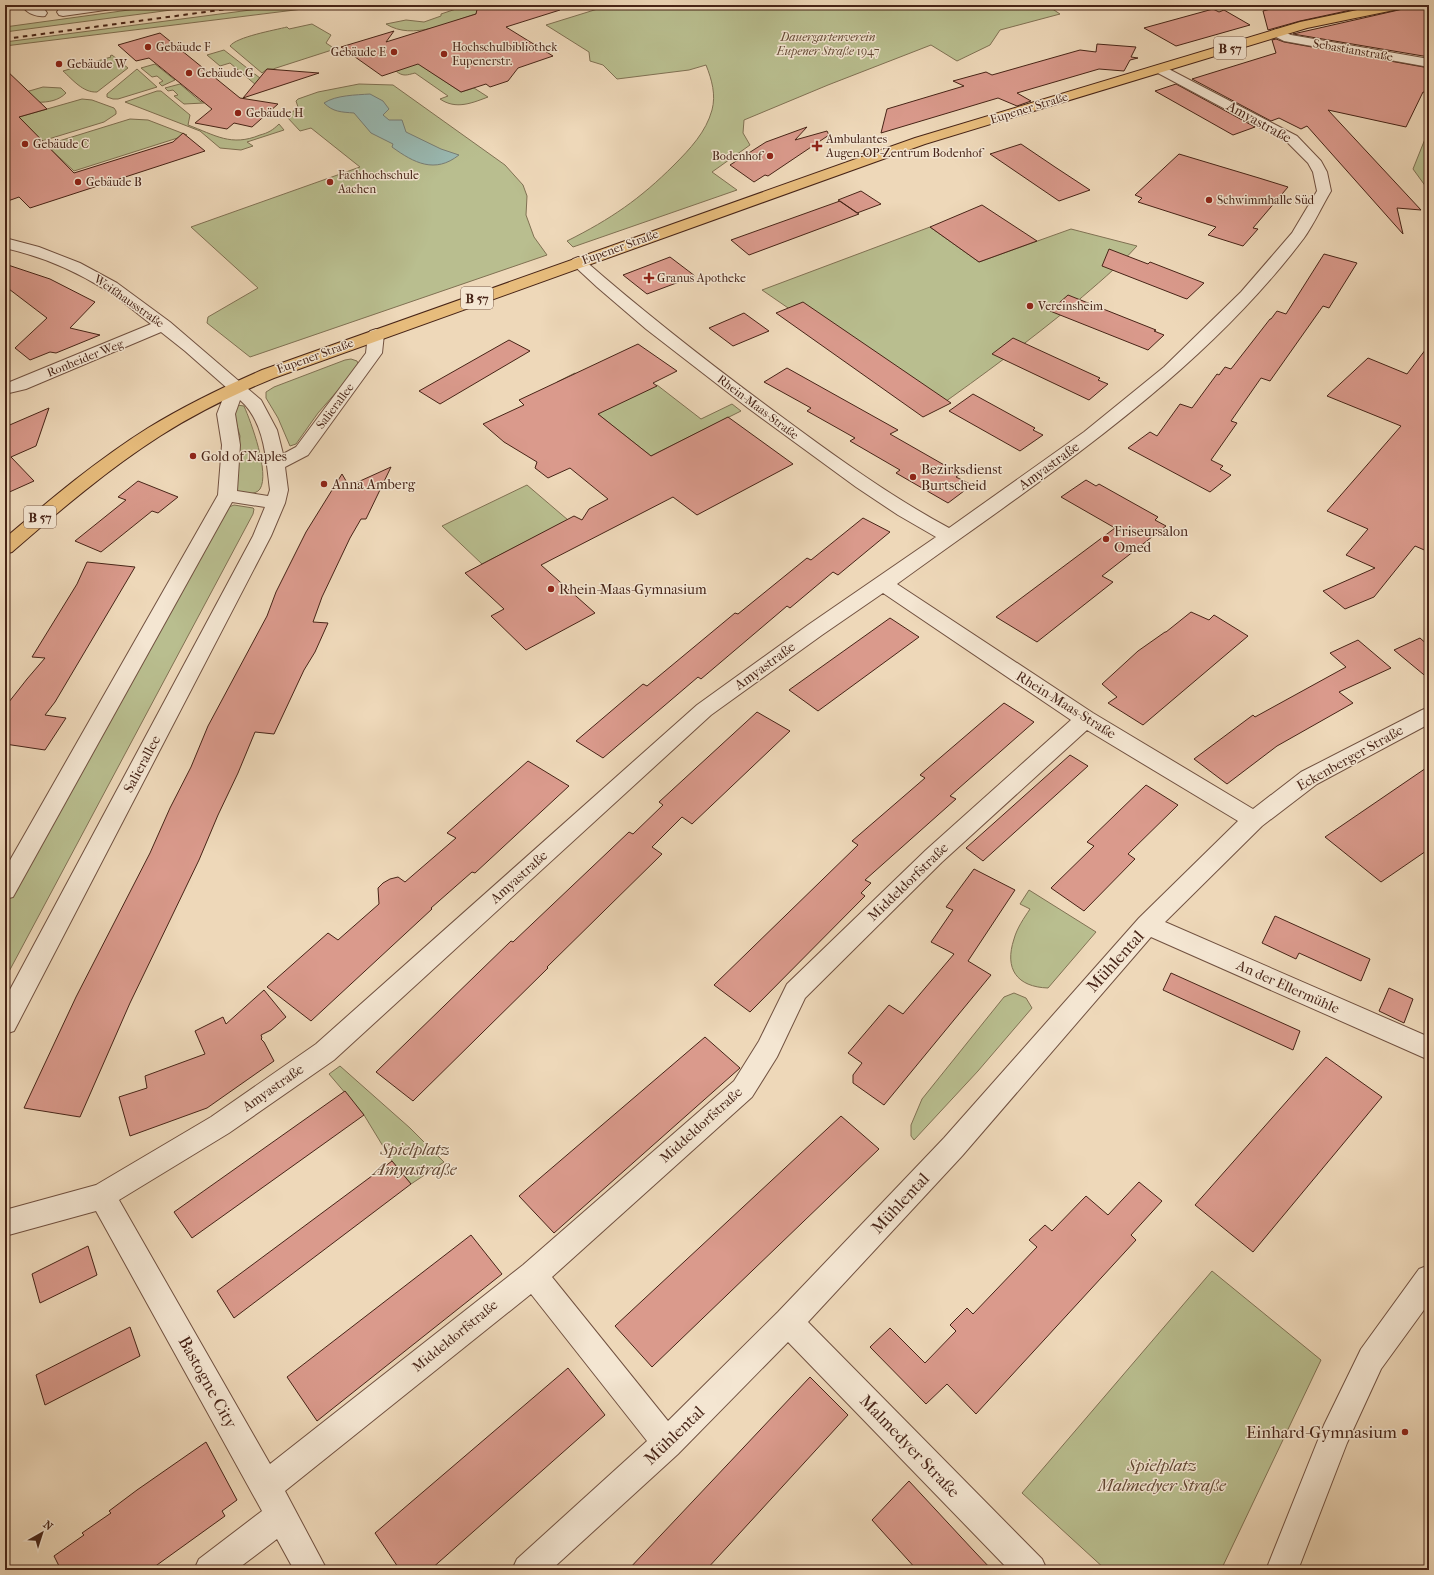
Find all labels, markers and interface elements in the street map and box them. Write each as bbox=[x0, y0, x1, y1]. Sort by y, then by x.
park label: Dauergartenverein Eupener Straße 1947 bbox=[775, 30, 880, 58]
street label: Sebastianstraße bbox=[1312, 36, 1394, 64]
road number: B 57 bbox=[1214, 37, 1246, 59]
place label: Gebäude F bbox=[156, 40, 211, 54]
place label: Hochschulbibliothek Eupenerstr. bbox=[452, 40, 558, 68]
marker: Gebäude F bbox=[143, 42, 153, 52]
place label: Gebäude E bbox=[331, 45, 386, 59]
marker: Gebäude E bbox=[389, 47, 399, 57]
marker: Hochschulbibliothek Eupenerstr. bbox=[439, 49, 449, 59]
place label: Gebäude W bbox=[67, 57, 128, 71]
marker: Gebäude W bbox=[54, 59, 64, 69]
place label: Gebäude G bbox=[197, 66, 254, 80]
marker: Gebäude G bbox=[184, 68, 194, 78]
street label: Eupener Straße bbox=[988, 89, 1070, 126]
street label: Amyastraße bbox=[1223, 97, 1294, 147]
place label: Gebäude H bbox=[246, 106, 304, 120]
marker: Gebäude H bbox=[233, 108, 243, 118]
place label: Ambulantes Augen-OP-Zentrum Bodenhof bbox=[825, 132, 985, 160]
place label: Gebäude C bbox=[33, 137, 89, 151]
marker: Gebäude C bbox=[20, 139, 30, 149]
marker: Ambulantes Augen-OP-Zentrum Bodenhof bbox=[811, 140, 823, 152]
place label: Bodenhof bbox=[712, 149, 765, 163]
marker: Bodenhof bbox=[765, 151, 775, 161]
place label: Fachhochschule Aachen bbox=[337, 168, 419, 196]
place label: Gebäude B bbox=[86, 175, 142, 189]
marker: Gebäude B bbox=[73, 177, 83, 187]
marker: Fachhochschule Aachen bbox=[325, 177, 335, 187]
place label: Schwimmhalle Süd bbox=[1217, 193, 1315, 207]
marker: Schwimmhalle Süd bbox=[1204, 195, 1214, 205]
street label: Eupener Straße bbox=[580, 227, 660, 267]
street label: Weißhausstraße bbox=[90, 271, 167, 330]
place label: Granus Apotheke bbox=[657, 271, 746, 285]
marker: Granus Apotheke bbox=[644, 273, 654, 283]
road number: B 57 bbox=[461, 287, 493, 309]
place label: Vereinsheim bbox=[1037, 299, 1103, 313]
marker: Vereinsheim bbox=[1025, 301, 1035, 311]
street label: Ronheider Weg bbox=[45, 336, 126, 380]
street label: Eupener Straße bbox=[275, 336, 355, 376]
street label: Rhein-Maas-Straße bbox=[715, 372, 801, 442]
street label: Salierallee bbox=[313, 380, 357, 432]
street label: Amyastraße bbox=[1014, 438, 1083, 494]
place label: Gold of Naples bbox=[201, 448, 287, 465]
marker: Gold of Naples bbox=[188, 451, 198, 461]
place label: Bezirksdienst Burtscheid bbox=[921, 461, 1002, 494]
marker: Bezirksdienst Burtscheid bbox=[908, 472, 918, 482]
place label: Anna Amberg bbox=[331, 476, 416, 493]
marker: Anna Amberg bbox=[319, 479, 329, 489]
road number: B 57 bbox=[24, 506, 56, 528]
place label: Friseursalon Omed bbox=[1114, 523, 1188, 556]
marker: Friseursalon Omed bbox=[1101, 534, 1111, 544]
place label: Rhein-Maas-Gymnasium bbox=[559, 581, 707, 598]
marker: Rhein-Maas-Gymnasium bbox=[546, 584, 556, 594]
street label: Amyastraße bbox=[730, 638, 799, 694]
street label: Rhein-Maas-Straße bbox=[1013, 667, 1119, 743]
street label: Eckenberger Straße bbox=[1294, 722, 1406, 794]
street label: Salierallee bbox=[120, 732, 164, 796]
street label: Middeldorfstraße bbox=[864, 839, 952, 925]
street label: Amyastraße bbox=[486, 847, 551, 908]
street label: Mühlental bbox=[1082, 926, 1148, 996]
street label: An der Ellermühle bbox=[1233, 956, 1342, 1017]
street label: Amyastraße bbox=[238, 1061, 307, 1116]
street label: Middeldorfstraße bbox=[656, 1083, 746, 1166]
park label: Spielplatz Amyastraße bbox=[371, 1139, 458, 1179]
street label: Mühlental bbox=[867, 1168, 933, 1238]
street label: Middeldorfstraße bbox=[409, 1296, 501, 1376]
street label: Bastogne City bbox=[174, 1332, 242, 1432]
street label: Malmedyer Straße bbox=[856, 1390, 965, 1502]
street label: Mühlental bbox=[640, 1401, 708, 1469]
place label: Einhard-Gymnasium bbox=[1246, 1422, 1397, 1442]
marker: Einhard-Gymnasium bbox=[1400, 1427, 1410, 1437]
park label: Spielplatz Malmedyer Straße bbox=[1097, 1455, 1227, 1495]
north arrow bbox=[22, 1513, 62, 1553]
text: N bbox=[41, 1518, 56, 1534]

